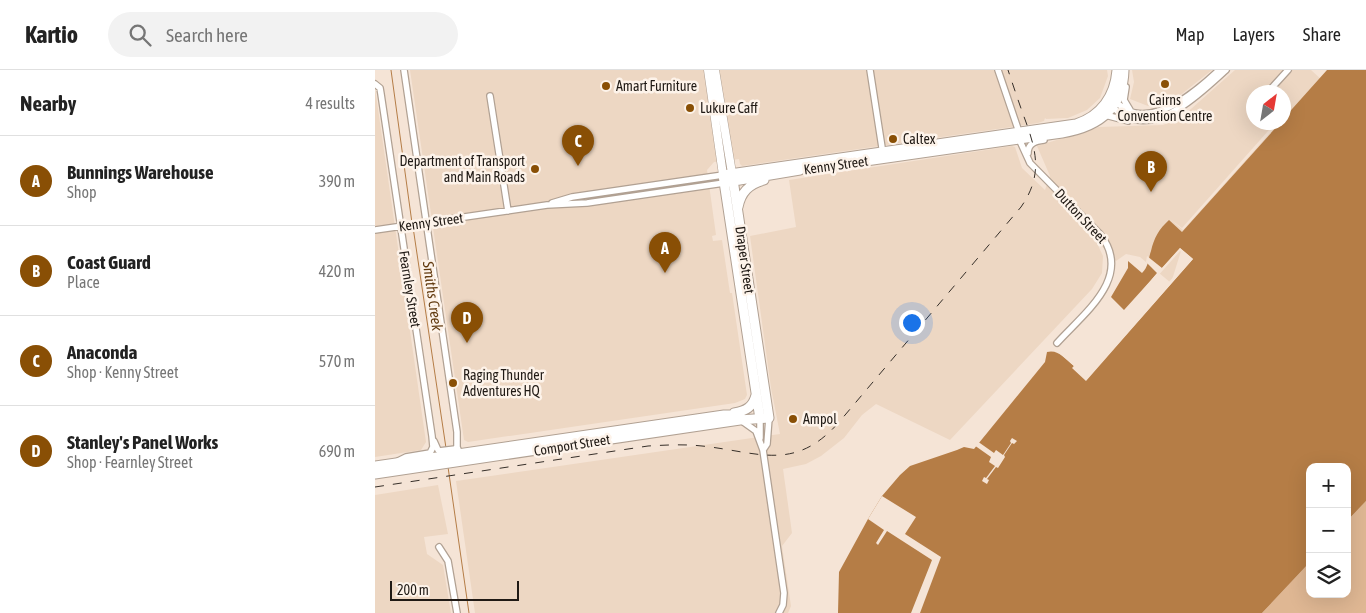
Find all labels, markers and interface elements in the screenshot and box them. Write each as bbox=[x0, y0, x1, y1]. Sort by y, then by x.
search box bbox=[108, 12, 458, 57]
text: Kartio bbox=[25, 21, 78, 48]
icon: search bbox=[126, 21, 154, 49]
text: Search here bbox=[166, 24, 248, 46]
text: Map bbox=[1175, 24, 1204, 45]
text: Layers bbox=[1232, 24, 1275, 45]
text: Share bbox=[1303, 24, 1341, 45]
place label: Amart Furniture bbox=[616, 78, 697, 94]
marker: Cairns Convention Centre bbox=[1159, 78, 1171, 90]
marker: Amart Furniture bbox=[600, 80, 612, 92]
north arrow bbox=[1246, 85, 1291, 130]
text: Nearby bbox=[20, 91, 76, 115]
place label: Cairns Convention Centre bbox=[1118, 92, 1212, 124]
text: 4 results bbox=[305, 94, 355, 112]
place label: Lukure Caff bbox=[700, 100, 758, 116]
marker: Lukure Caff bbox=[684, 102, 696, 114]
pin: C bbox=[562, 125, 594, 166]
place label: Caltex bbox=[903, 131, 936, 147]
marker: Caltex bbox=[887, 133, 899, 145]
pin: B bbox=[1135, 151, 1167, 192]
place label: Department of Transport and Main Roads bbox=[399, 153, 525, 185]
street label: Kenny Street bbox=[803, 153, 869, 177]
text: Bunnings Warehouse bbox=[67, 161, 214, 183]
marker: Department of Transport and Main Roads bbox=[529, 163, 541, 175]
text: A bbox=[32, 172, 40, 190]
text: 390 m bbox=[319, 172, 355, 190]
text: Shop bbox=[67, 183, 97, 201]
street label: Dutton Street bbox=[1052, 185, 1110, 247]
street label: Kenny Street bbox=[398, 210, 464, 234]
street label: Draper Street bbox=[732, 225, 758, 295]
pin: A bbox=[649, 232, 681, 273]
street label: Fearnley Street bbox=[396, 250, 424, 328]
text: Coast Guard bbox=[67, 251, 151, 273]
water label: Smiths Creek bbox=[420, 259, 446, 332]
text: B bbox=[32, 262, 40, 280]
text: 420 m bbox=[319, 262, 355, 280]
text: Place bbox=[67, 273, 100, 291]
pin: D bbox=[451, 302, 483, 343]
your location bbox=[899, 310, 925, 336]
text: Anaconda bbox=[67, 341, 137, 363]
text: C bbox=[32, 352, 40, 370]
text: 570 m bbox=[319, 352, 355, 370]
text: Shop · Kenny Street bbox=[67, 363, 179, 381]
place label: Raging Thunder Adventures HQ bbox=[463, 367, 545, 399]
marker: Raging Thunder Adventures HQ bbox=[447, 377, 459, 389]
place label: Ampol bbox=[803, 411, 837, 427]
marker: Ampol bbox=[787, 413, 799, 425]
text: Stanley's Panel Works bbox=[67, 431, 218, 453]
street label: Comport Street bbox=[533, 431, 611, 459]
text: D bbox=[32, 442, 40, 460]
text: 690 m bbox=[319, 442, 355, 460]
text: Shop · Fearnley Street bbox=[67, 453, 193, 471]
map controls bbox=[1306, 463, 1351, 598]
button: + bbox=[1306, 463, 1351, 508]
button: − bbox=[1306, 508, 1351, 553]
button: layers bbox=[1306, 553, 1351, 598]
scale bar bbox=[390, 578, 519, 601]
text: 200 m bbox=[397, 582, 429, 598]

